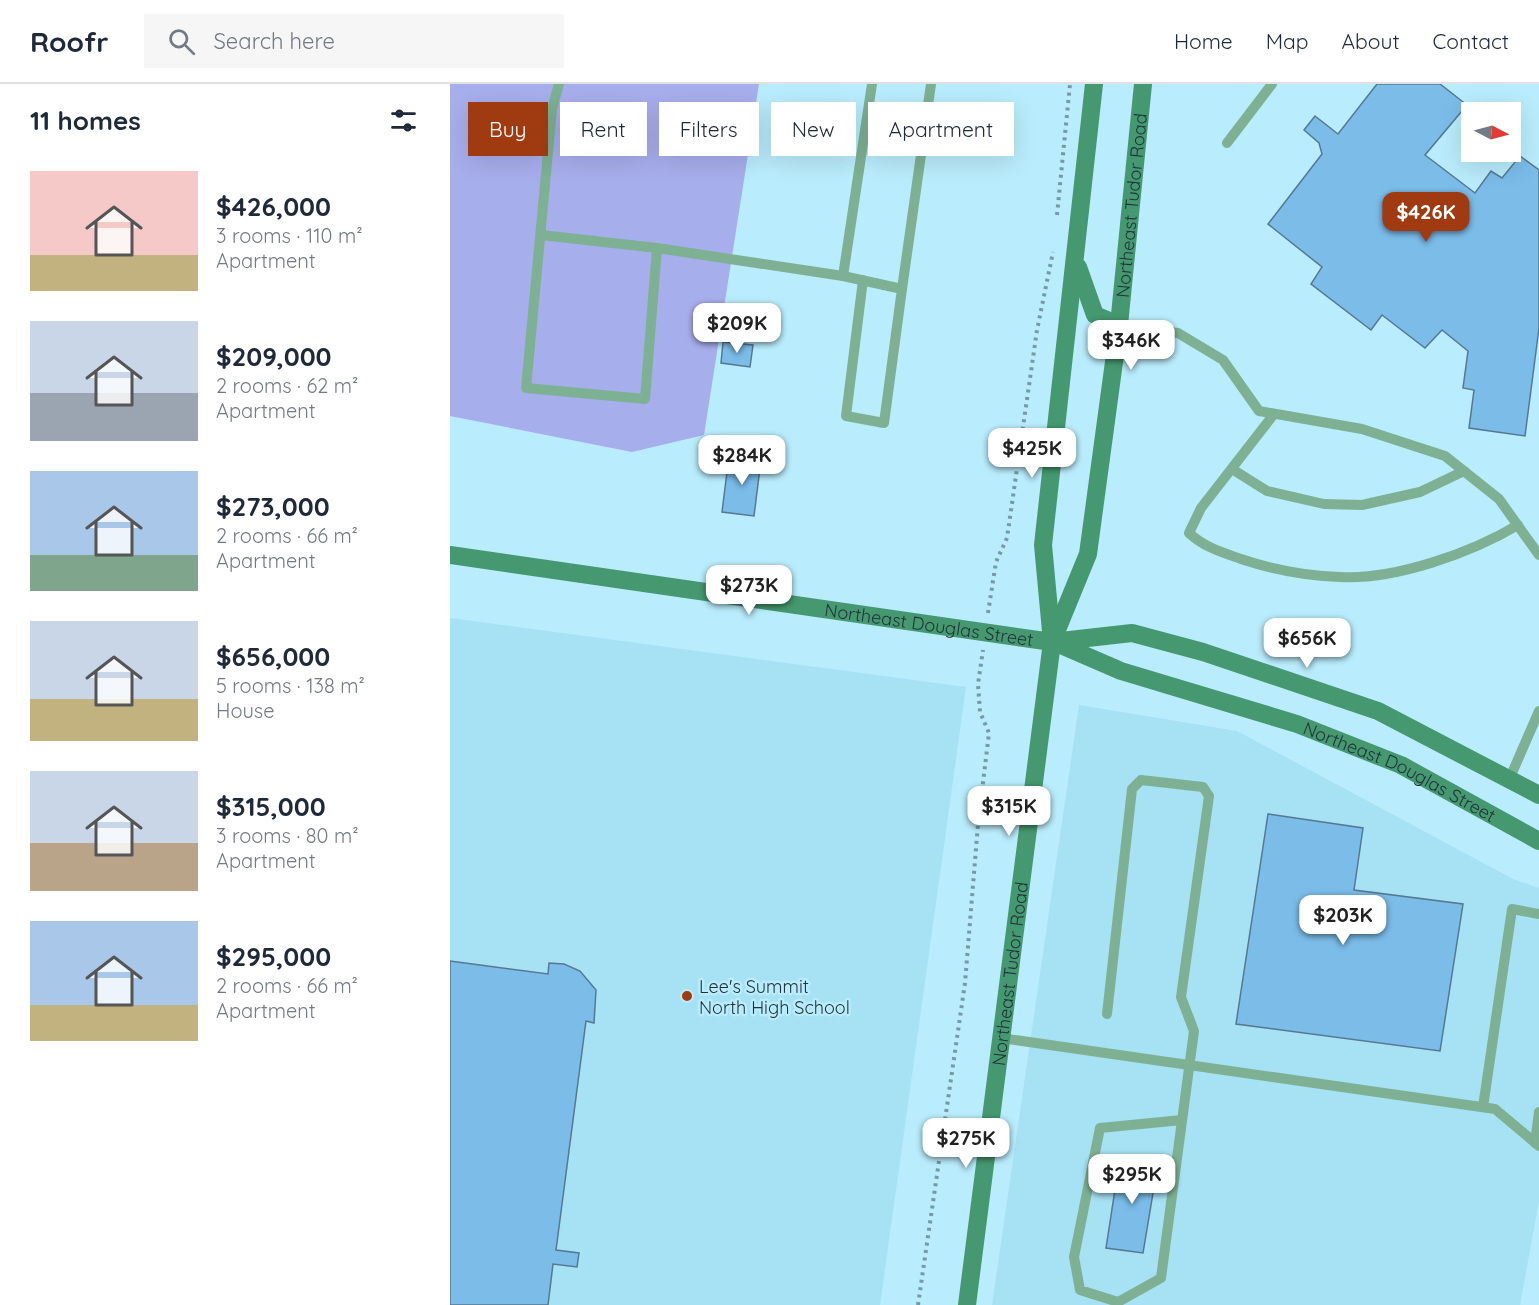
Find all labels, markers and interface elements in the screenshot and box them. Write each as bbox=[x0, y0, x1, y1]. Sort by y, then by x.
search box bbox=[144, 14, 564, 68]
text: Roofr bbox=[30, 24, 108, 59]
icon: search bbox=[165, 25, 198, 58]
text: Search here bbox=[213, 27, 335, 55]
text: Home bbox=[1174, 28, 1233, 54]
text: Map bbox=[1266, 28, 1309, 54]
text: About bbox=[1342, 28, 1400, 54]
text: Contact bbox=[1433, 28, 1509, 54]
chip: Buy bbox=[468, 102, 548, 156]
chip: Rent bbox=[560, 102, 647, 156]
chip: Filters bbox=[659, 102, 759, 156]
chip: New bbox=[771, 102, 856, 156]
chip: Apartment bbox=[868, 102, 1014, 156]
north arrow bbox=[1461, 102, 1521, 162]
map controls bbox=[1461, 102, 1521, 162]
text: 11 homes bbox=[30, 104, 141, 137]
icon: filters bbox=[387, 104, 420, 137]
street label: Northeast Tudor Road bbox=[1110, 112, 1152, 299]
text: $426,000 bbox=[216, 190, 331, 223]
pin: $426K bbox=[1384, 192, 1468, 243]
icon: home bbox=[78, 195, 150, 267]
text: $426K bbox=[1396, 199, 1456, 224]
text: 3 rooms · 110 m² bbox=[216, 223, 363, 248]
text: Apartment bbox=[216, 248, 316, 273]
pin: $209K bbox=[695, 303, 779, 354]
text: $209K bbox=[707, 310, 767, 335]
pin: $346K bbox=[1089, 320, 1173, 371]
text: $346K bbox=[1102, 327, 1160, 352]
text: $209,000 bbox=[216, 340, 332, 373]
icon: home bbox=[78, 345, 150, 417]
text: 2 rooms · 62 m² bbox=[216, 373, 358, 398]
text: Apartment bbox=[216, 398, 316, 423]
pin: $425K bbox=[990, 428, 1074, 479]
pin: $284K bbox=[700, 435, 784, 486]
text: $425K bbox=[1002, 435, 1062, 460]
text: $284K bbox=[712, 442, 772, 467]
text: $273,000 bbox=[216, 490, 330, 523]
icon: home bbox=[78, 495, 150, 567]
text: 2 rooms · 66 m² bbox=[216, 523, 358, 548]
text: Apartment bbox=[216, 548, 316, 573]
pin: $273K bbox=[707, 565, 791, 616]
text: $273K bbox=[720, 572, 778, 597]
street label: Northeast Douglas Street bbox=[823, 598, 1035, 651]
pin: $656K bbox=[1265, 618, 1349, 669]
text: $656K bbox=[1278, 625, 1336, 650]
text: $656,000 bbox=[216, 640, 330, 673]
icon: home bbox=[78, 645, 150, 717]
text: 5 rooms · 138 m² bbox=[216, 673, 365, 698]
text: House bbox=[216, 698, 275, 723]
street label: Northeast Douglas Street bbox=[1300, 716, 1500, 827]
pin: $315K bbox=[967, 786, 1051, 837]
text: $315,000 bbox=[216, 790, 326, 823]
text: $315K bbox=[981, 793, 1037, 818]
icon: home bbox=[78, 795, 150, 867]
text: 3 rooms · 80 m² bbox=[216, 823, 359, 848]
text: Apartment bbox=[216, 848, 316, 873]
street label: Northeast Tudor Road bbox=[986, 880, 1033, 1067]
pin: $203K bbox=[1301, 895, 1385, 946]
text: $203K bbox=[1313, 902, 1373, 927]
text: $295,000 bbox=[216, 940, 331, 973]
icon: home bbox=[78, 945, 150, 1017]
text: 2 rooms · 66 m² bbox=[216, 973, 358, 998]
place label: Lee's Summit North High School bbox=[699, 975, 850, 1019]
marker: Lee's Summit North High School bbox=[680, 989, 694, 1003]
text: Apartment bbox=[216, 998, 316, 1023]
pin: $275K bbox=[924, 1118, 1008, 1169]
text: $275K bbox=[937, 1125, 995, 1150]
pin: $295K bbox=[1090, 1154, 1174, 1205]
text: $295K bbox=[1102, 1161, 1162, 1186]

